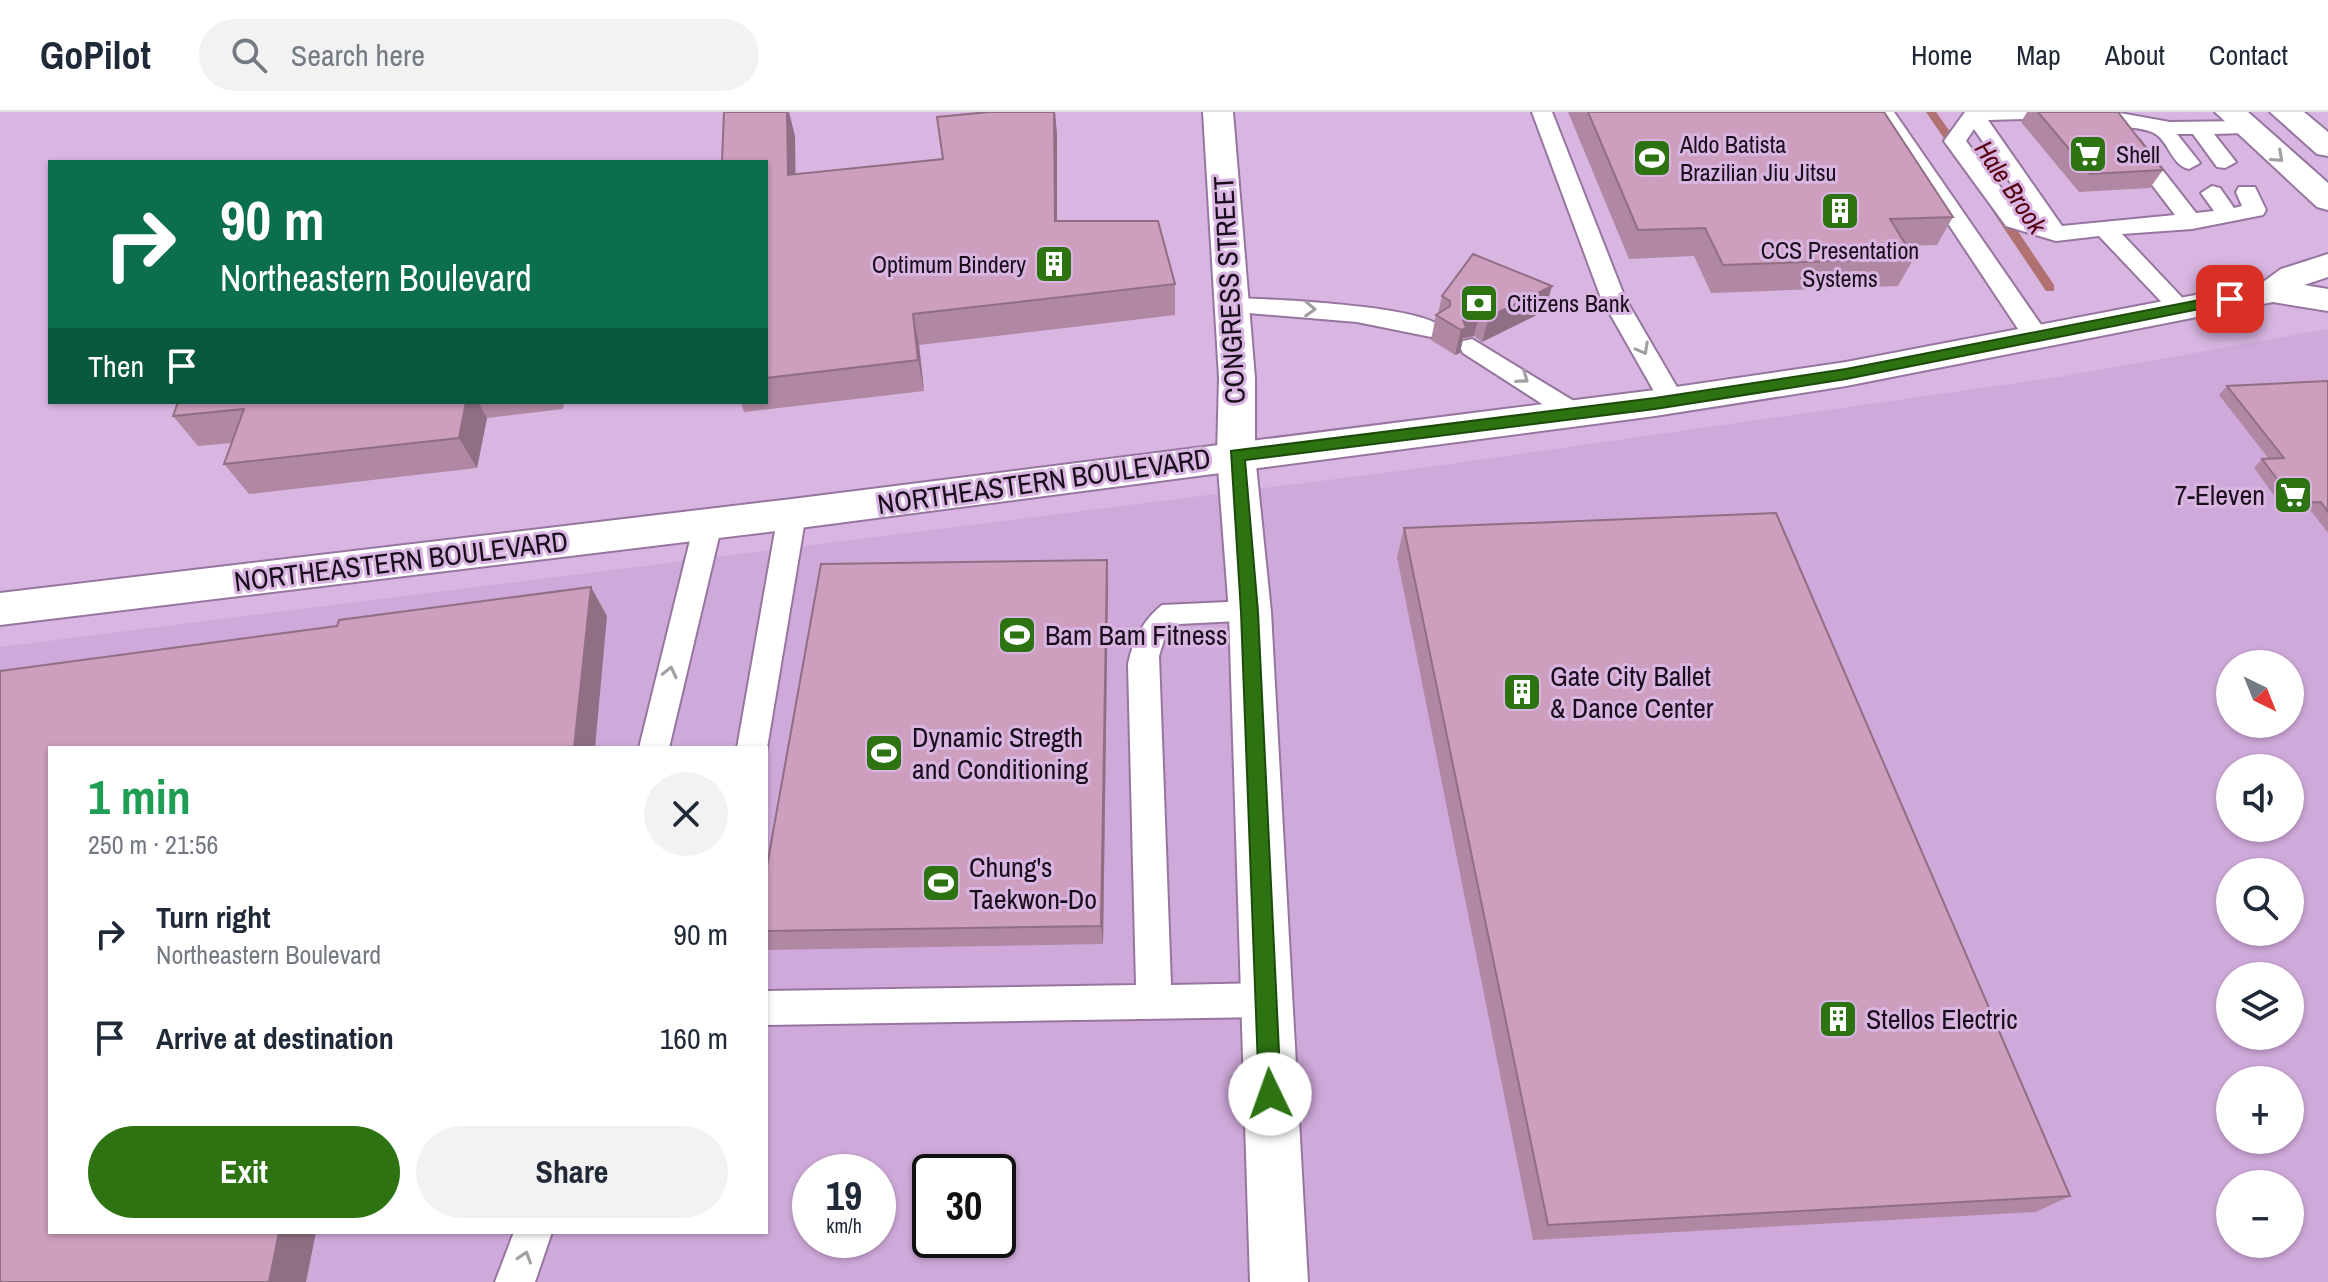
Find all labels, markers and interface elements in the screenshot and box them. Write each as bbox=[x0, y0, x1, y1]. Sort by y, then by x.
search box bbox=[199, 19, 759, 91]
text: GoPilot bbox=[40, 30, 151, 81]
icon: search bbox=[227, 33, 271, 77]
text: Search here bbox=[291, 35, 425, 75]
text: Home bbox=[1911, 36, 1972, 74]
text: Map bbox=[2016, 36, 2061, 74]
text: About bbox=[2105, 36, 2165, 74]
text: Contact bbox=[2209, 36, 2288, 74]
place label: Aldo Batista Brazilian Jiu Jitsu bbox=[1679, 128, 1836, 188]
water label: Hale Brook bbox=[1967, 133, 2056, 242]
supermarket icon: Shell bbox=[2067, 133, 2109, 175]
sports icon: Aldo Batista Brazilian Jiu Jitsu bbox=[1631, 137, 1673, 179]
place label: Shell bbox=[2116, 138, 2160, 170]
one-way arrow bbox=[2269, 147, 2284, 161]
street label: CONGRESS STREET bbox=[1204, 175, 1254, 405]
text: 90 m bbox=[220, 182, 325, 257]
building icon: CCS Presentation Systems bbox=[1819, 190, 1861, 232]
icon: right bbox=[88, 192, 192, 296]
place label: CCS Presentation Systems bbox=[1761, 234, 1919, 294]
building icon: Optimum Bindery bbox=[1033, 243, 1075, 285]
place label: Optimum Bindery bbox=[872, 248, 1026, 280]
text: Northeastern Boulevard bbox=[220, 254, 532, 302]
pin bbox=[2196, 265, 2264, 333]
icon: arrive bbox=[2208, 277, 2252, 321]
bank icon: Citizens Bank bbox=[1458, 282, 1500, 324]
place label: Citizens Bank bbox=[1507, 287, 1630, 319]
one-way arrow bbox=[1304, 300, 1317, 317]
one-way arrow bbox=[1634, 341, 1649, 355]
icon: arrive bbox=[160, 344, 204, 388]
text: Then bbox=[88, 346, 144, 386]
one-way arrow bbox=[1515, 368, 1529, 383]
street label: NORTHEASTERN BOULEVARD bbox=[875, 439, 1213, 523]
supermarket icon: 7-Eleven bbox=[2272, 474, 2314, 516]
place label: 7-Eleven bbox=[2174, 476, 2265, 514]
street label: NORTHEASTERN BOULEVARD bbox=[232, 522, 570, 600]
sports icon: Bam Bam Fitness bbox=[996, 614, 1038, 656]
place label: Bam Bam Fitness bbox=[1045, 616, 1227, 654]
north arrow bbox=[2216, 650, 2304, 738]
map controls bbox=[2216, 650, 2304, 1258]
place label: Gate City Ballet & Dance Center bbox=[1550, 657, 1714, 727]
one-way arrow bbox=[661, 665, 678, 679]
building icon: Gate City Ballet & Dance Center bbox=[1501, 671, 1543, 713]
place label: Dynamic Stregth and Conditioning bbox=[912, 718, 1088, 788]
sports icon: Dynamic Stregth and Conditioning bbox=[863, 732, 905, 774]
button: sound bbox=[2216, 754, 2304, 842]
text: 1 min bbox=[88, 764, 191, 829]
button: close bbox=[644, 772, 728, 856]
text: 250 m · 21:56 bbox=[88, 827, 218, 862]
place label: Chung's Taekwon-Do bbox=[969, 848, 1097, 918]
button: search bbox=[2216, 858, 2304, 946]
sports icon: Chung's Taekwon-Do bbox=[920, 862, 962, 904]
text: Turn right bbox=[156, 897, 270, 937]
icon: right bbox=[88, 912, 132, 956]
text: 90 m bbox=[673, 914, 728, 954]
text: Northeastern Boulevard bbox=[156, 937, 381, 972]
button: layers bbox=[2216, 962, 2304, 1050]
building icon: Stellos Electric bbox=[1817, 998, 1859, 1040]
place label: Stellos Electric bbox=[1866, 1000, 2018, 1038]
icon: arrive bbox=[88, 1016, 132, 1060]
text: Arrive at destination bbox=[156, 1018, 394, 1058]
text: 160 m bbox=[660, 1018, 728, 1058]
position arrow bbox=[1228, 1052, 1312, 1136]
button: + bbox=[2216, 1066, 2304, 1154]
button: Exit bbox=[88, 1126, 400, 1218]
button: Share bbox=[416, 1126, 728, 1218]
speed limit sign: 30 bbox=[912, 1154, 1016, 1258]
text: 19 bbox=[826, 1169, 862, 1222]
button: − bbox=[2216, 1170, 2304, 1258]
text: km/h bbox=[826, 1212, 862, 1239]
one-way arrow bbox=[516, 1251, 532, 1265]

